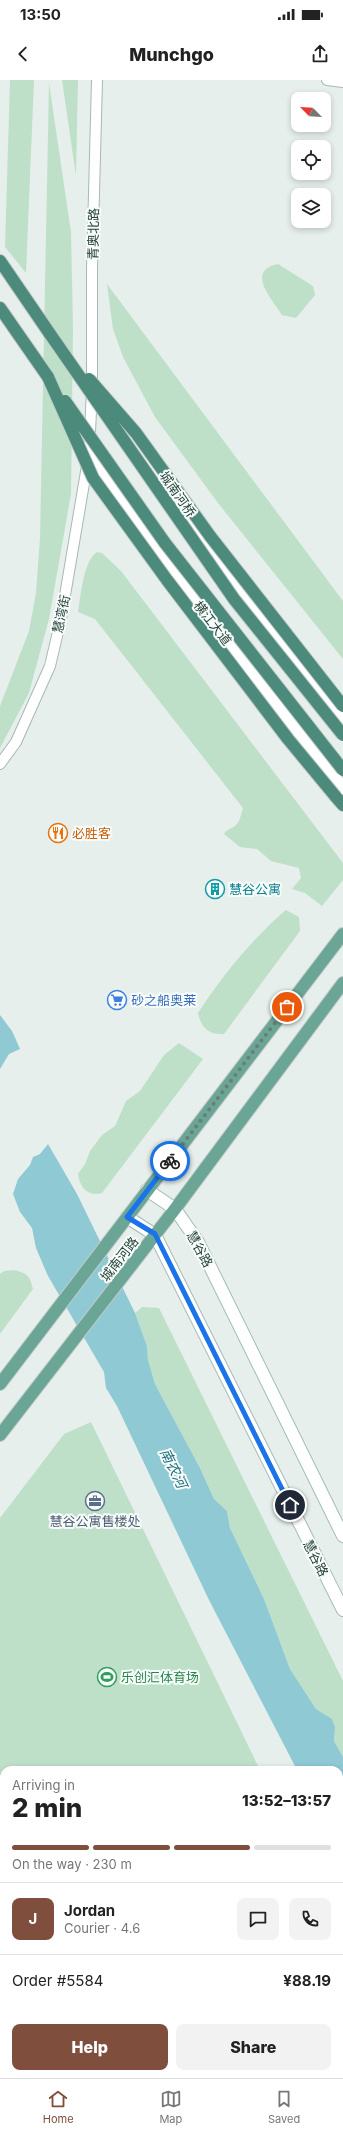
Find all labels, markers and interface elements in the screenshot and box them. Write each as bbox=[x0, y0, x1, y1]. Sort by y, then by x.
text: 13:50 bbox=[20, 5, 61, 24]
icon: back bbox=[12, 43, 34, 65]
icon: share bbox=[309, 43, 331, 65]
text: Munchgo bbox=[129, 44, 214, 65]
north arrow bbox=[291, 92, 331, 132]
map controls bbox=[291, 92, 331, 228]
button: locate bbox=[291, 140, 331, 180]
button: layers bbox=[291, 188, 331, 228]
street label: 青奥北路 bbox=[85, 208, 101, 260]
street label: 城南河桥 bbox=[157, 468, 199, 520]
street label: 慧湾街 bbox=[49, 593, 73, 635]
street label: 横江大道 bbox=[191, 598, 235, 648]
restaurant icon: 必胜客 bbox=[47, 822, 69, 844]
place label: 必胜客 bbox=[72, 825, 111, 841]
building icon: 慧谷公寓 bbox=[204, 878, 226, 900]
place label: 慧谷公寓 bbox=[229, 881, 281, 897]
supermarket icon: 砂之船奥莱 bbox=[106, 989, 128, 1011]
pin bbox=[270, 990, 304, 1024]
place label: 砂之船奥莱 bbox=[131, 992, 196, 1008]
icon: bag bbox=[276, 996, 298, 1018]
courier bbox=[150, 1141, 190, 1181]
icon: bike bbox=[159, 1150, 181, 1172]
street label: 慧谷路 bbox=[184, 1228, 216, 1270]
street label: 城南河路 bbox=[97, 1234, 141, 1284]
water label: 南农河 bbox=[157, 1445, 192, 1493]
pin bbox=[273, 1488, 307, 1522]
office icon: 慧谷公寓售楼处 bbox=[84, 1490, 106, 1512]
icon: home bbox=[279, 1494, 301, 1516]
place label: 慧谷公寓售楼处 bbox=[49, 1513, 141, 1529]
street label: 慧谷路 bbox=[300, 1537, 332, 1579]
sports icon: 乐创汇体育场 bbox=[96, 1666, 118, 1688]
place label: 乐创汇体育场 bbox=[121, 1669, 199, 1685]
text: Arriving in bbox=[12, 1777, 75, 1793]
text: 13:52–13:57 bbox=[242, 1791, 331, 1810]
text: 2 min bbox=[12, 1792, 82, 1823]
text: On the way · 230 m bbox=[12, 1856, 132, 1872]
button: chat bbox=[237, 1898, 279, 1940]
button: phone bbox=[289, 1898, 331, 1940]
text: Jordan bbox=[64, 1901, 115, 1920]
text: J bbox=[29, 1909, 37, 1928]
text: Courier · 4.6 bbox=[64, 1920, 140, 1936]
text: Order #5584 bbox=[12, 1971, 103, 1990]
text: ¥88.19 bbox=[283, 1971, 331, 1990]
button: Help bbox=[12, 2024, 168, 2070]
button: Share bbox=[176, 2024, 331, 2070]
tab: Home bbox=[43, 2088, 74, 2126]
tab: Map bbox=[159, 2088, 182, 2126]
tab: Saved bbox=[268, 2088, 300, 2126]

